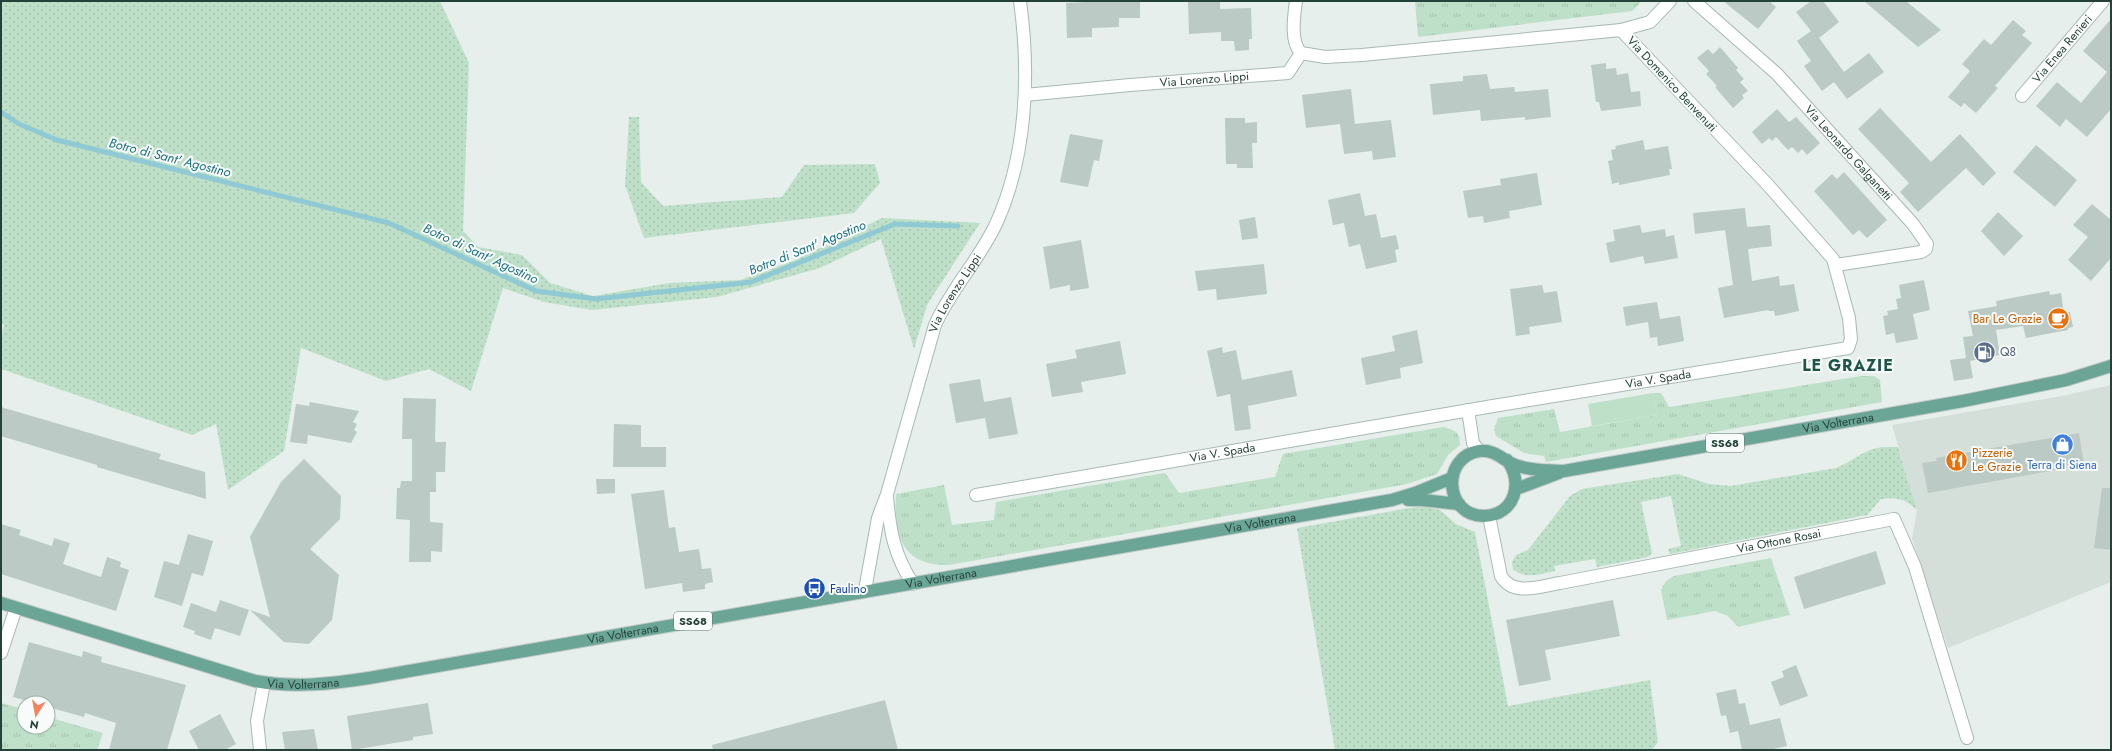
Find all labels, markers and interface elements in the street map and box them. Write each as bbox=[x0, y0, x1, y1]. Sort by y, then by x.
street label: Via Enea Renieri bbox=[2028, 11, 2097, 87]
street label: Via Domenico Benvenuti bbox=[1623, 32, 1721, 136]
street label: Via Lorenzo Lippi bbox=[1159, 67, 1250, 92]
street label: Via Leonardo Galganetti bbox=[1800, 101, 1897, 205]
water label: Botro di Sant' Agostino bbox=[107, 133, 233, 182]
water label: Botro di Sant' Agostino bbox=[746, 215, 869, 280]
water label: Botro di Sant' Agostino bbox=[420, 218, 541, 288]
street label: Via Lorenzo Lippi bbox=[924, 250, 986, 335]
cafe icon: Bar Le Grazie bbox=[2045, 306, 2071, 332]
place label: Bar Le Grazie bbox=[1973, 310, 2042, 328]
fuel station icon: Q8 bbox=[1971, 339, 1997, 365]
place label: Q8 bbox=[2000, 343, 2016, 361]
district label: LE GRAZIE bbox=[1802, 354, 1894, 377]
street label: Via V. Spada bbox=[1624, 365, 1693, 393]
street label: Via Volterrana bbox=[1801, 408, 1875, 438]
shop icon: Terra di Siena bbox=[2049, 431, 2075, 457]
road number: SS68 bbox=[1706, 434, 1744, 452]
street label: Via V. Spada bbox=[1188, 438, 1257, 467]
place label: Pizzerie Le Grazie bbox=[1972, 444, 2021, 476]
restaurant icon: Pizzerie Le Grazie bbox=[1944, 447, 1970, 473]
place label: Terra di Siena bbox=[2027, 456, 2097, 474]
street label: Via Volterrana bbox=[1223, 508, 1298, 538]
street label: Via Ottone Rosai bbox=[1735, 524, 1823, 558]
street label: Via Volterrana bbox=[904, 563, 978, 593]
bus stop icon: Faulino bbox=[802, 576, 828, 602]
place label: Faulino bbox=[830, 580, 867, 598]
road number: SS68 bbox=[674, 612, 712, 630]
street label: Via Volterrana bbox=[586, 619, 660, 649]
street label: Via Volterrana bbox=[266, 673, 340, 694]
north arrow bbox=[16, 695, 56, 735]
text: N bbox=[28, 716, 40, 734]

